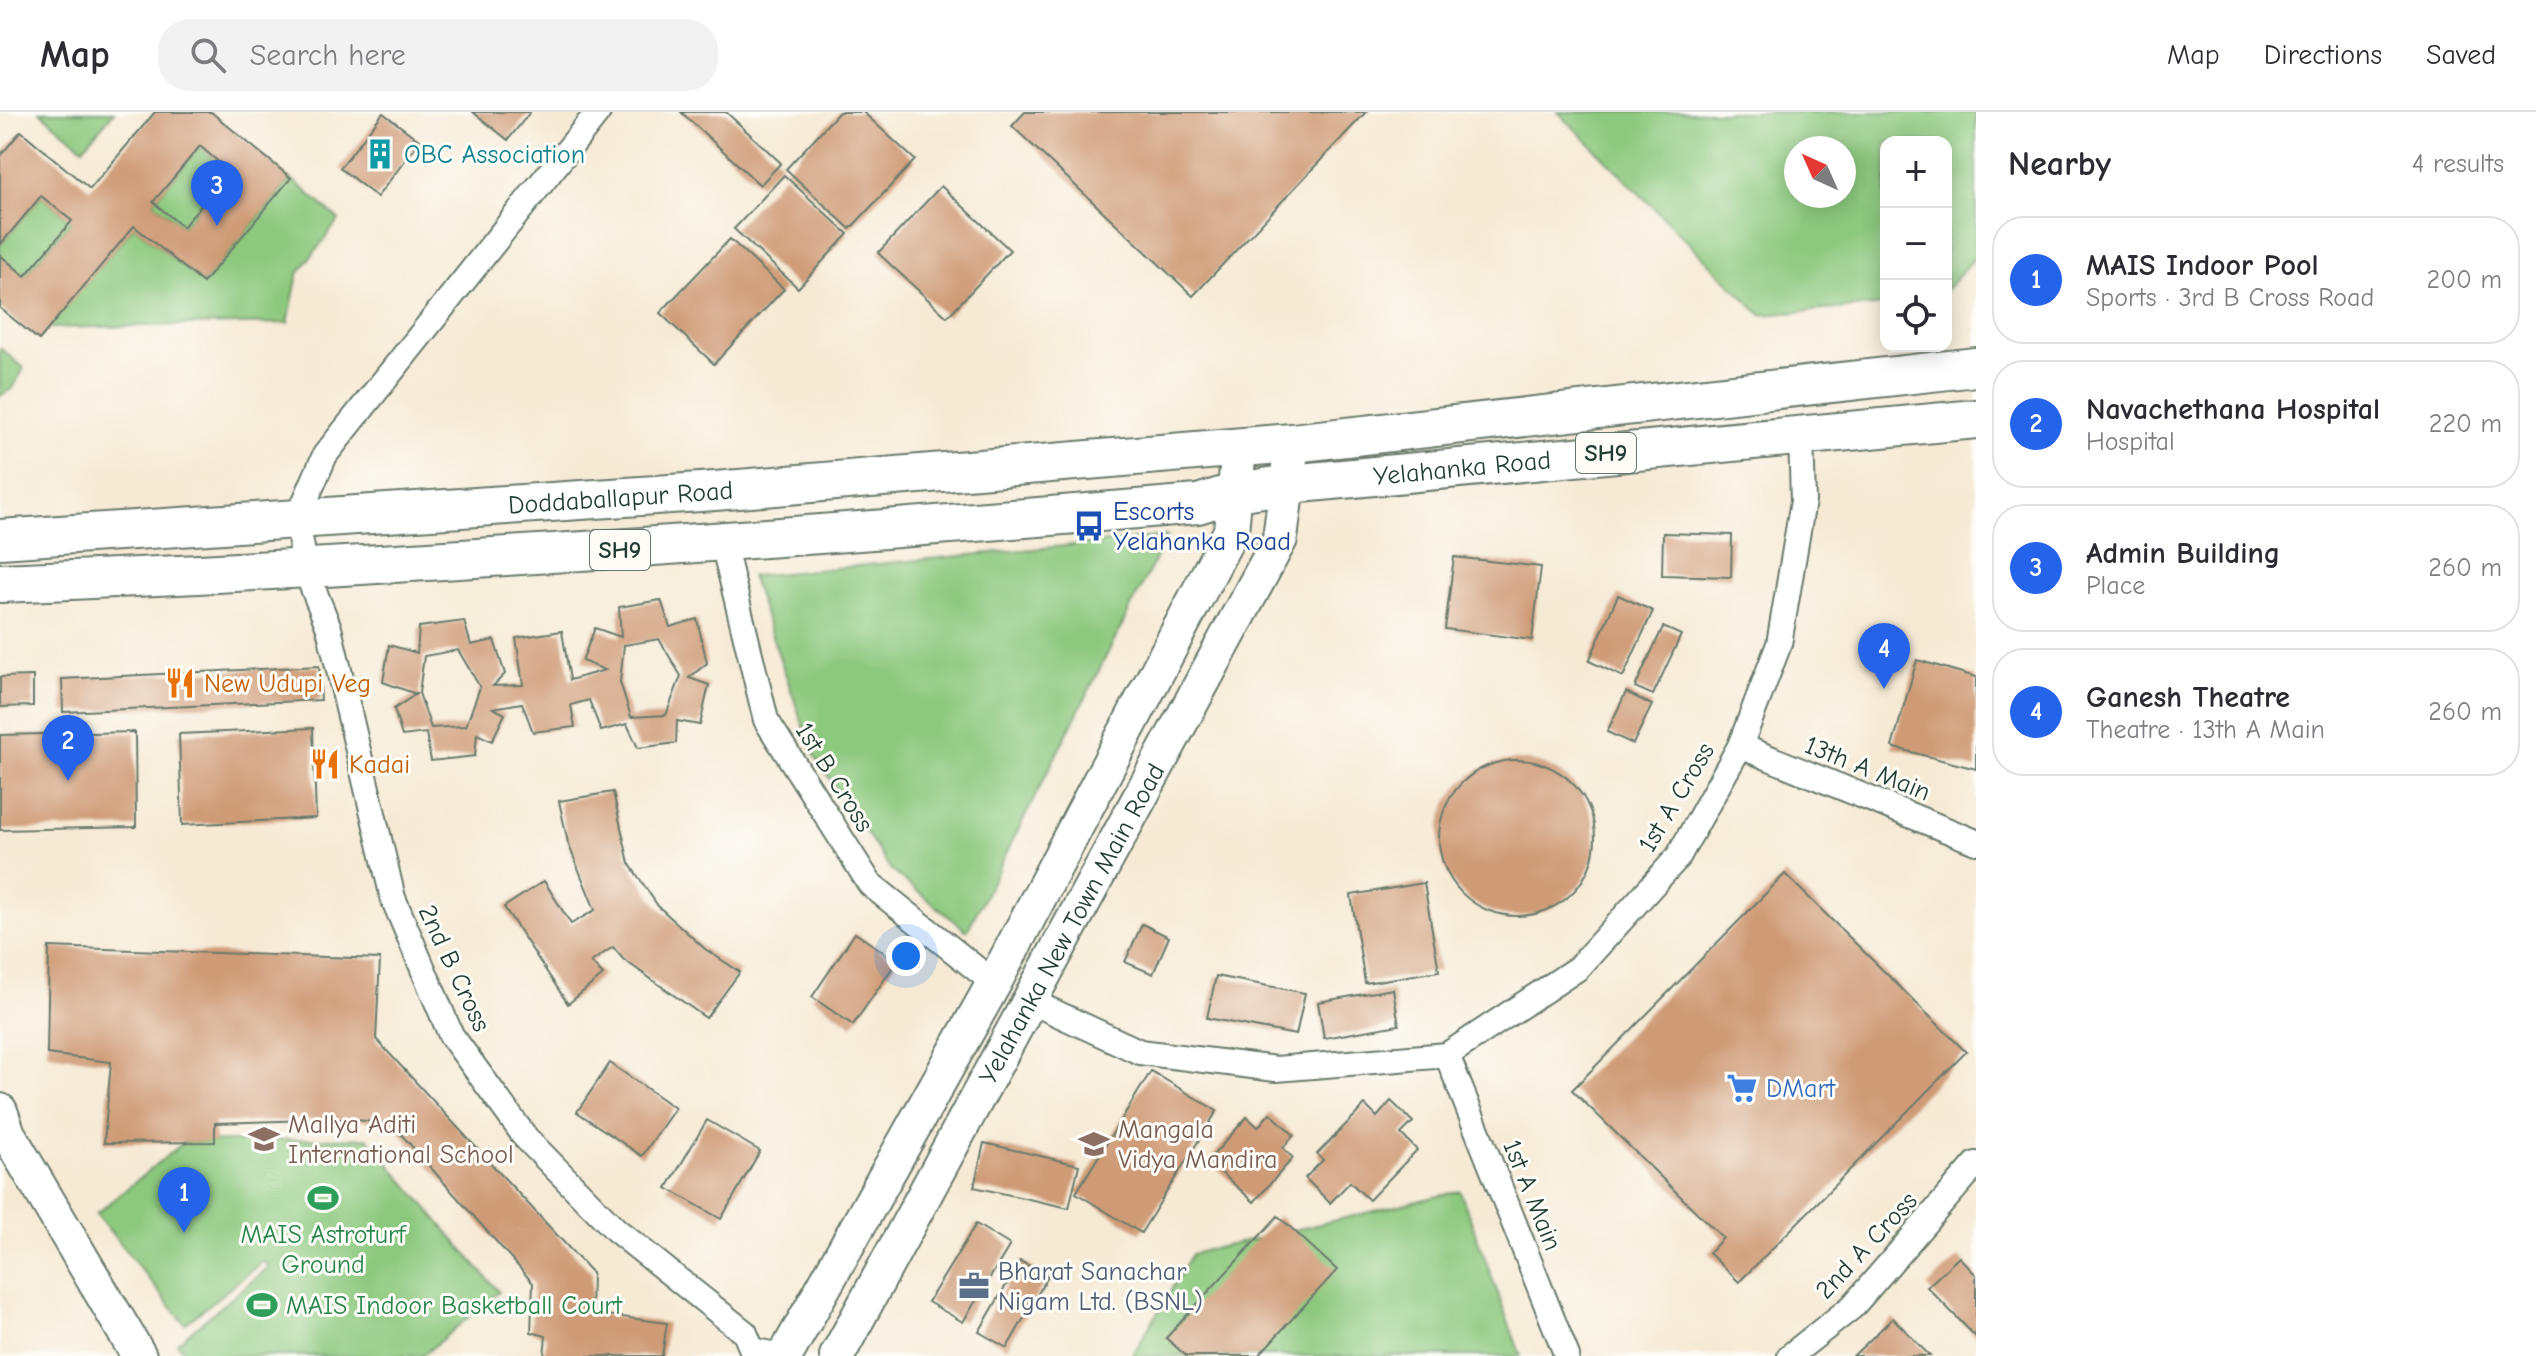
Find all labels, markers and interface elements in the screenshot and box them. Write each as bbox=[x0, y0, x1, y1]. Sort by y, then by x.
search box bbox=[158, 19, 718, 91]
text: Map bbox=[40, 33, 110, 77]
icon: search bbox=[186, 33, 230, 77]
text: Search here bbox=[250, 38, 406, 73]
text: Map bbox=[2167, 39, 2220, 71]
text: Directions bbox=[2264, 39, 2382, 71]
text: Saved bbox=[2426, 39, 2496, 71]
north arrow bbox=[1784, 136, 1856, 208]
map controls bbox=[1880, 136, 1952, 352]
button: + bbox=[1880, 136, 1952, 208]
building icon: OBC Association bbox=[363, 137, 397, 171]
place label: OBC Association bbox=[404, 140, 585, 170]
text: Nearby bbox=[2008, 144, 2111, 184]
text: 4 results bbox=[2412, 149, 2504, 179]
pin: 3 bbox=[191, 160, 243, 226]
button: − bbox=[1880, 208, 1952, 280]
text: MAIS Indoor Pool bbox=[2086, 248, 2319, 283]
text: 1 bbox=[2031, 265, 2041, 295]
text: 200 m bbox=[2427, 265, 2502, 295]
button: locate bbox=[1880, 280, 1952, 352]
text: Sports · 3rd B Cross Road bbox=[2086, 283, 2374, 313]
text: Navachethana Hospital bbox=[2086, 392, 2380, 427]
text: 2 bbox=[2030, 409, 2042, 439]
text: 220 m bbox=[2429, 409, 2502, 439]
text: Hospital bbox=[2086, 427, 2175, 457]
road number: SH9 bbox=[1576, 433, 1636, 473]
street label: Yelahanka Road bbox=[1372, 445, 1552, 492]
street label: Doddaballapur Road bbox=[507, 476, 734, 521]
place label: Escorts Yelahanka Road bbox=[1113, 497, 1291, 557]
bus stop icon: Escorts Yelahanka Road bbox=[1072, 509, 1106, 543]
road number: SH9 bbox=[590, 530, 650, 570]
text: Admin Building bbox=[2086, 536, 2280, 571]
text: 3 bbox=[2030, 553, 2042, 583]
text: 260 m bbox=[2428, 553, 2502, 583]
text: Place bbox=[2086, 571, 2145, 601]
pin: 4 bbox=[1858, 623, 1910, 689]
restaurant icon: New Udupi Veg bbox=[163, 666, 197, 700]
place label: New Udupi Veg bbox=[204, 669, 371, 699]
text: Ganesh Theatre bbox=[2086, 680, 2290, 715]
text: 4 bbox=[2030, 697, 2042, 727]
text: 260 m bbox=[2428, 697, 2502, 727]
pin: 2 bbox=[42, 715, 94, 781]
text: Theatre · 13th A Main bbox=[2086, 715, 2325, 745]
street label: 1st B Cross bbox=[789, 717, 879, 838]
street label: 13th A Main bbox=[1800, 730, 1935, 808]
street label: 1st A Cross bbox=[1633, 737, 1721, 858]
restaurant icon: Kadai bbox=[308, 747, 342, 781]
place label: Kadai bbox=[349, 750, 410, 780]
street label: Yelahanka New Town Main Road bbox=[973, 759, 1171, 1089]
street label: 2nd B Cross bbox=[412, 900, 496, 1037]
your location bbox=[886, 936, 926, 976]
supermarket icon: DMart bbox=[1725, 1071, 1759, 1105]
place label: DMart bbox=[1766, 1074, 1837, 1104]
place label: Mallya Aditi International School bbox=[288, 1110, 514, 1170]
place label: Mangala Vidya Mandira bbox=[1118, 1115, 1277, 1175]
school or university icon: Mallya Aditi International School bbox=[247, 1122, 281, 1156]
school or university icon: Mangala Vidya Mandira bbox=[1077, 1127, 1111, 1161]
street label: 1st A Main bbox=[1496, 1136, 1568, 1255]
pin: 1 bbox=[158, 1167, 210, 1233]
sports icon: MAIS Astroturf Ground bbox=[306, 1181, 340, 1215]
street label: 2nd A Cross bbox=[1810, 1186, 1924, 1305]
place label: MAIS Astroturf Ground bbox=[240, 1220, 407, 1280]
place label: Bharat Sanachar Nigam Ltd. (BSNL) bbox=[998, 1257, 1203, 1317]
office icon: Bharat Sanachar Nigam Ltd. (BSNL) bbox=[957, 1269, 991, 1303]
sports icon: MAIS Indoor Basketball Court bbox=[245, 1288, 279, 1322]
place label: MAIS Indoor Basketball Court bbox=[286, 1291, 624, 1321]

